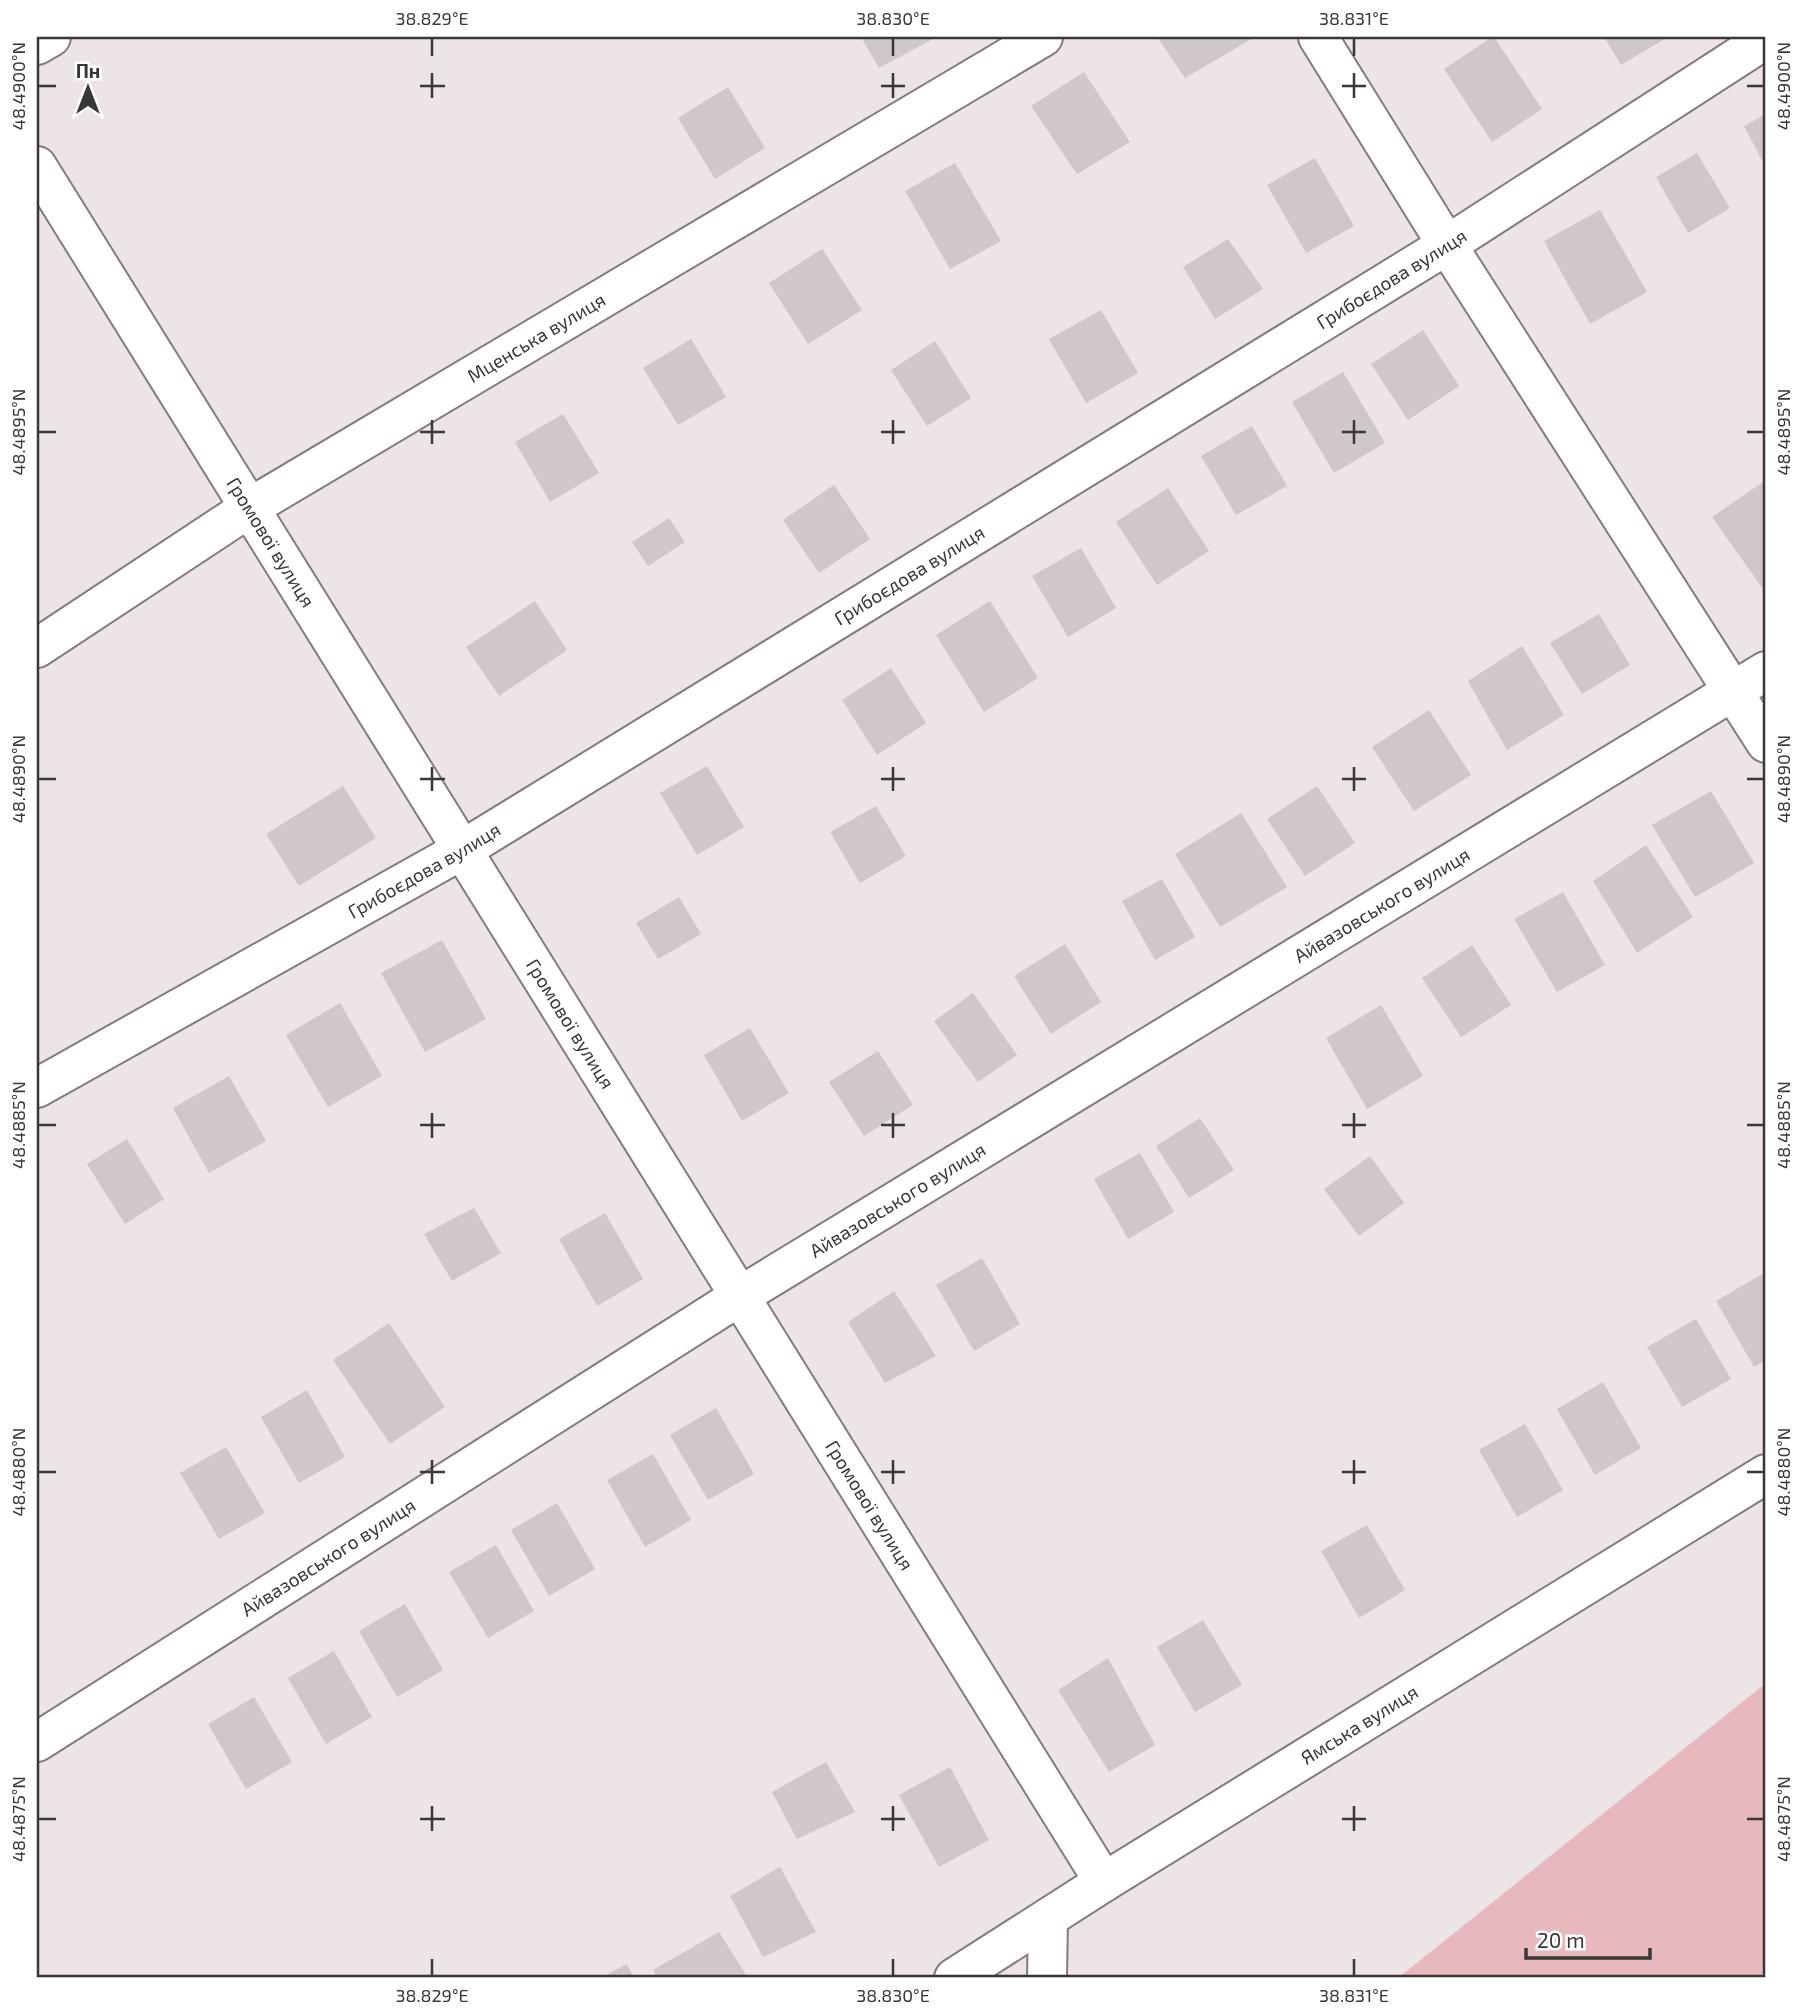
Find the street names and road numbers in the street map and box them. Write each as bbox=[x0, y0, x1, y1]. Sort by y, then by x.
street label: Грибоєдова вулиця bbox=[1312, 224, 1471, 333]
street label: Мценська вулиця bbox=[463, 287, 609, 387]
street label: Громової вулиця bbox=[222, 473, 320, 611]
street label: Грибоєдова вулиця bbox=[830, 520, 988, 630]
street label: Грибоєдова вулиця bbox=[343, 817, 504, 923]
street label: Айвазовського вулиця bbox=[1289, 842, 1474, 967]
street label: Громової вулиця bbox=[522, 954, 620, 1093]
street label: Айвазовського вулиця bbox=[805, 1137, 990, 1262]
street label: Громової вулиця bbox=[821, 1436, 919, 1574]
street label: Айвазовського вулиця bbox=[237, 1493, 420, 1621]
street label: Ямська вулиця bbox=[1296, 1679, 1422, 1769]

